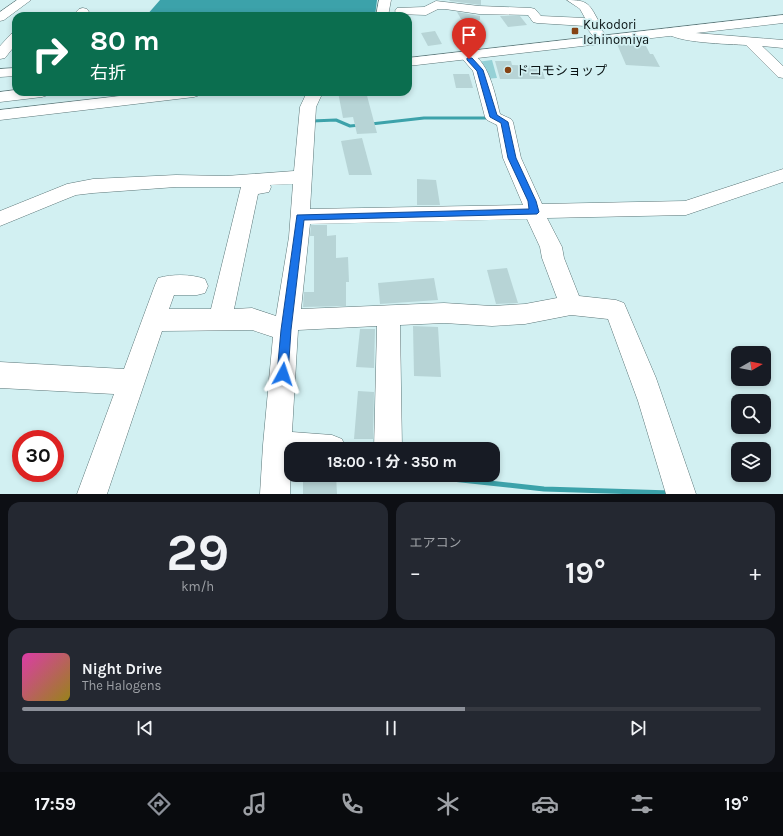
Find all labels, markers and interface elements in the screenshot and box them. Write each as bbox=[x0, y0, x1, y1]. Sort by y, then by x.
place label: Kukodori Ichinomiya bbox=[583, 17, 649, 47]
pin bbox=[452, 18, 486, 59]
text: 80 m bbox=[90, 24, 159, 57]
icon: arrive bbox=[458, 24, 480, 46]
marker: Kukodori Ichinomiya bbox=[570, 26, 580, 36]
icon: right bbox=[24, 28, 76, 80]
text: 右折 bbox=[90, 62, 126, 84]
place label: ドコモショップ bbox=[516, 63, 607, 78]
marker: ドコモショップ bbox=[503, 65, 513, 75]
north arrow bbox=[731, 346, 771, 386]
map controls bbox=[731, 346, 771, 482]
position arrow bbox=[262, 353, 304, 395]
button: search bbox=[731, 394, 771, 434]
speed limit sign: 30 bbox=[12, 430, 64, 482]
button: layers bbox=[731, 442, 771, 482]
text: 18:00 · 1 分 · 350 m bbox=[327, 453, 457, 471]
text: 29 bbox=[166, 522, 229, 583]
text: エアコン bbox=[410, 535, 462, 550]
text: 19° bbox=[565, 555, 606, 591]
text: − bbox=[410, 560, 421, 586]
text: + bbox=[749, 560, 761, 586]
text: km/h bbox=[181, 579, 214, 594]
text: Night Drive bbox=[82, 660, 162, 678]
text: The Halogens bbox=[82, 678, 161, 693]
icon: previous bbox=[134, 717, 156, 739]
icon: pause bbox=[380, 717, 402, 739]
icon: next bbox=[627, 717, 649, 739]
icon: directions bbox=[145, 790, 173, 818]
icon: music bbox=[241, 790, 269, 818]
icon: phone bbox=[338, 790, 366, 818]
icon: climate bbox=[434, 790, 462, 818]
icon: car bbox=[531, 790, 559, 818]
icon: filters bbox=[628, 790, 656, 818]
text: 17:59 bbox=[34, 793, 76, 815]
text: 19° bbox=[724, 793, 749, 815]

